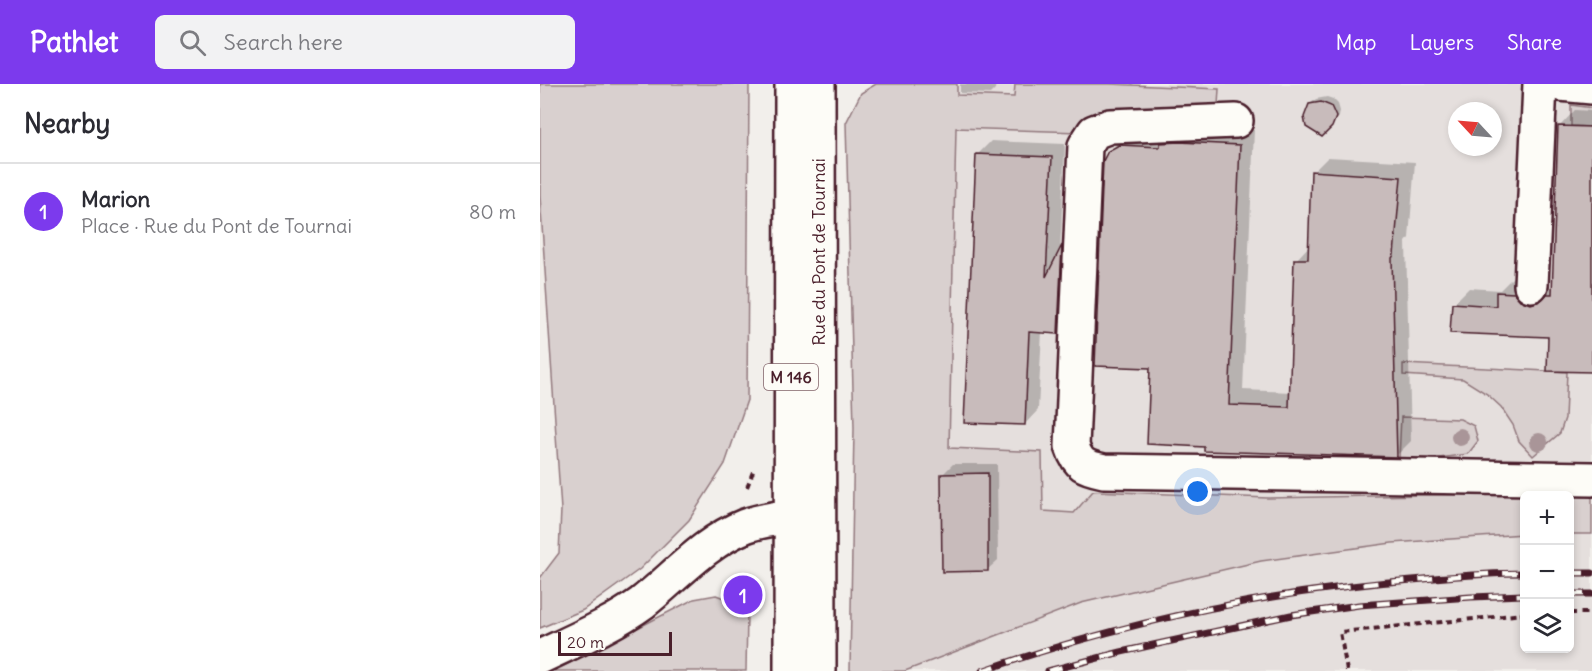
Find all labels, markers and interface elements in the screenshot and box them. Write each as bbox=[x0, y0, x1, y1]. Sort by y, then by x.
search box bbox=[155, 15, 575, 69]
text: Pathlet bbox=[30, 24, 119, 60]
icon: search bbox=[176, 26, 209, 59]
text: Search here bbox=[224, 28, 343, 56]
text: Map bbox=[1336, 29, 1376, 56]
text: Layers bbox=[1409, 29, 1474, 56]
text: Share bbox=[1507, 29, 1562, 56]
north arrow bbox=[1448, 102, 1502, 156]
text: Nearby bbox=[24, 107, 110, 140]
street label: Rue du Pont de Tournai bbox=[807, 158, 830, 346]
text: Marion bbox=[81, 185, 150, 213]
text: 1 bbox=[40, 199, 47, 224]
text: 80 m bbox=[469, 199, 516, 224]
text: Place · Rue du Pont de Tournai bbox=[81, 213, 352, 238]
road number: M 146 bbox=[764, 364, 818, 390]
your location bbox=[1183, 477, 1212, 506]
map controls bbox=[1520, 491, 1574, 653]
button: + bbox=[1520, 491, 1574, 545]
button: − bbox=[1520, 545, 1574, 599]
pin: 1 bbox=[724, 572, 762, 618]
button: layers bbox=[1520, 599, 1574, 653]
scale bar bbox=[558, 629, 672, 656]
text: 20 m bbox=[567, 632, 604, 652]

